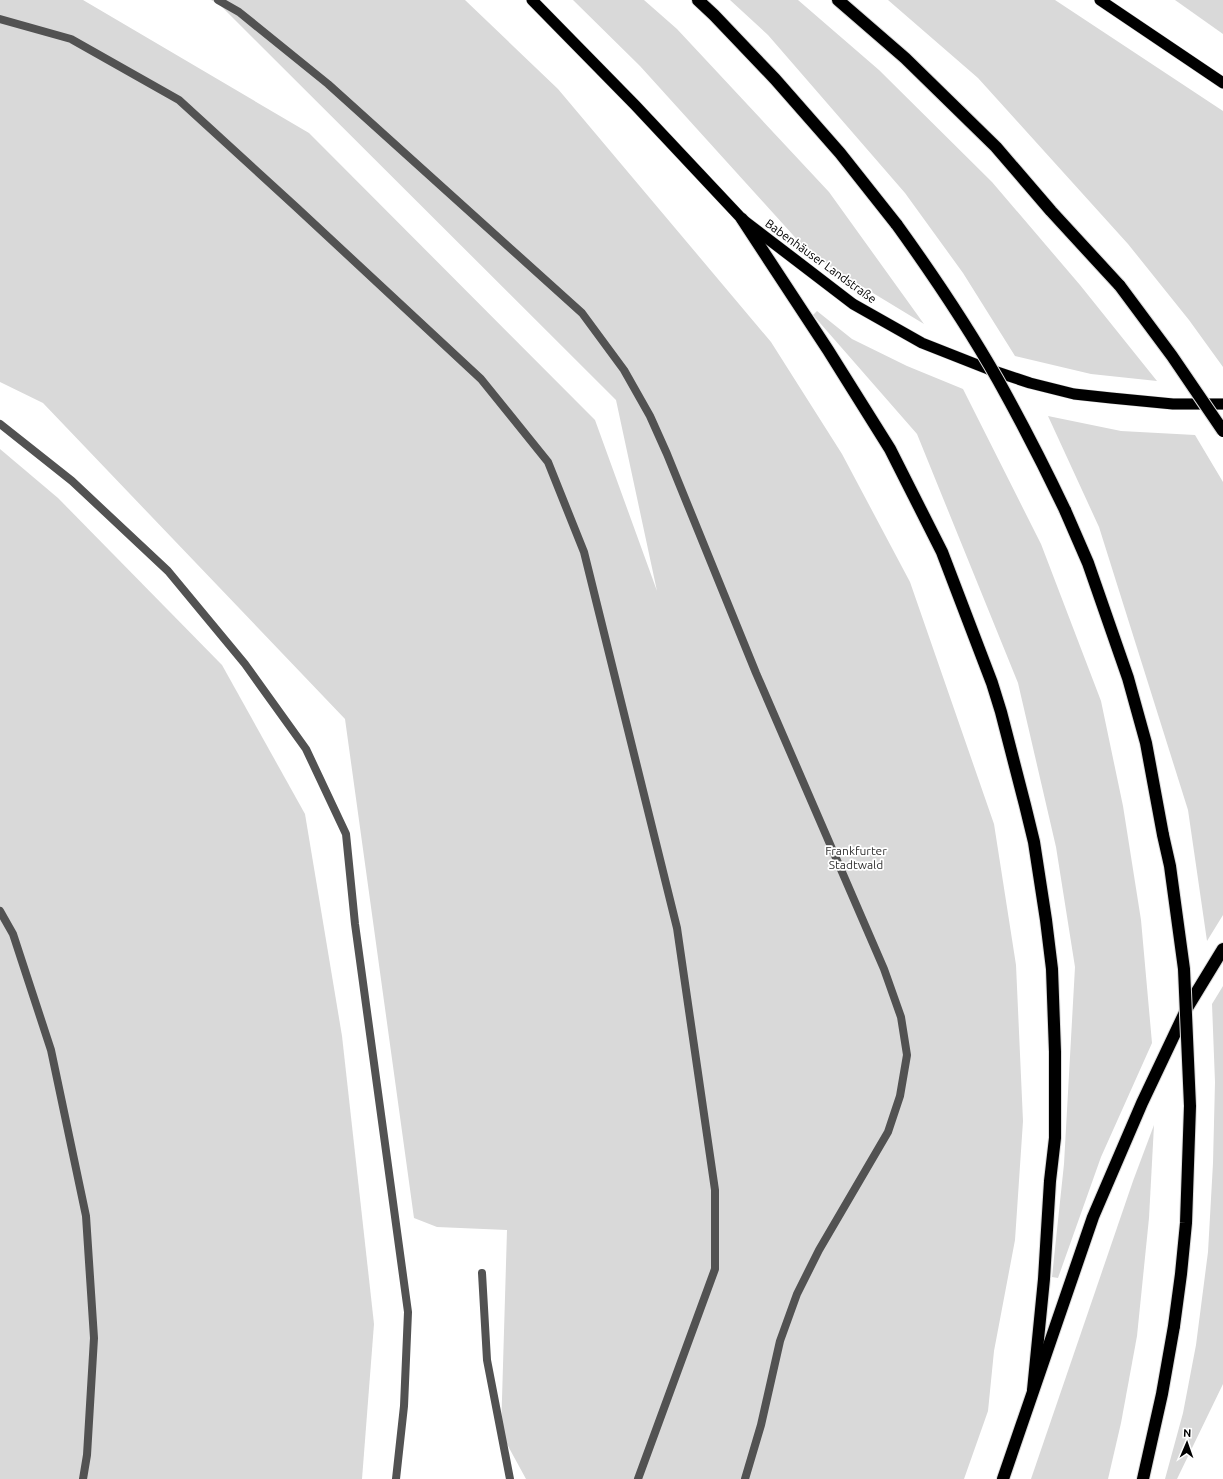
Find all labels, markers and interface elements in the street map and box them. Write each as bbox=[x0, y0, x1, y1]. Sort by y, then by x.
street label: Babenhäuser Landstraße bbox=[763, 216, 879, 306]
park label: Frankfurter Stadtwald bbox=[825, 844, 887, 871]
north arrow bbox=[1167, 1423, 1207, 1463]
text: N bbox=[1183, 1427, 1192, 1439]

